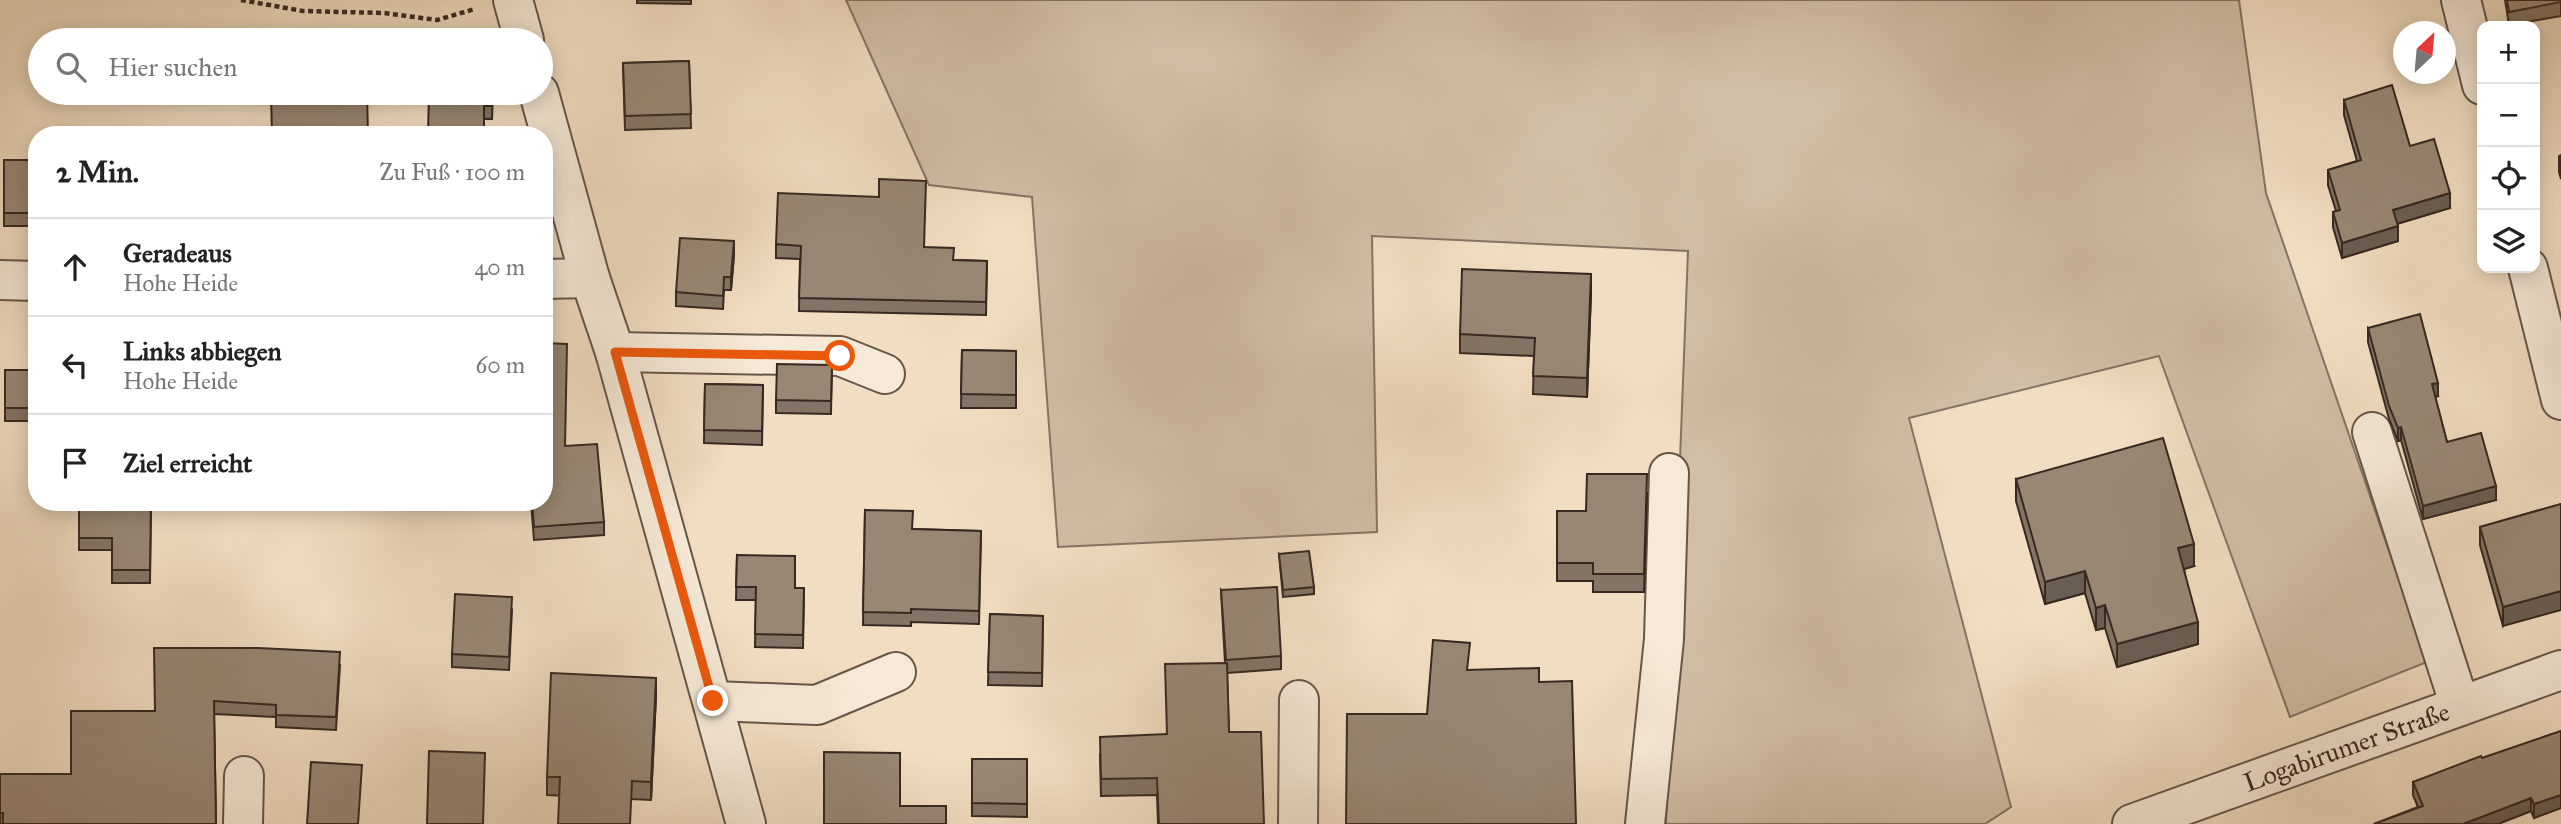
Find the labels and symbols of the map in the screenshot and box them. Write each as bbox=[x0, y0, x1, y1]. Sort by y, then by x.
north arrow bbox=[2393, 21, 2456, 84]
route start bbox=[824, 340, 855, 371]
route end bbox=[697, 685, 728, 716]
street label: Logabirumer Straße bbox=[2239, 695, 2454, 799]

